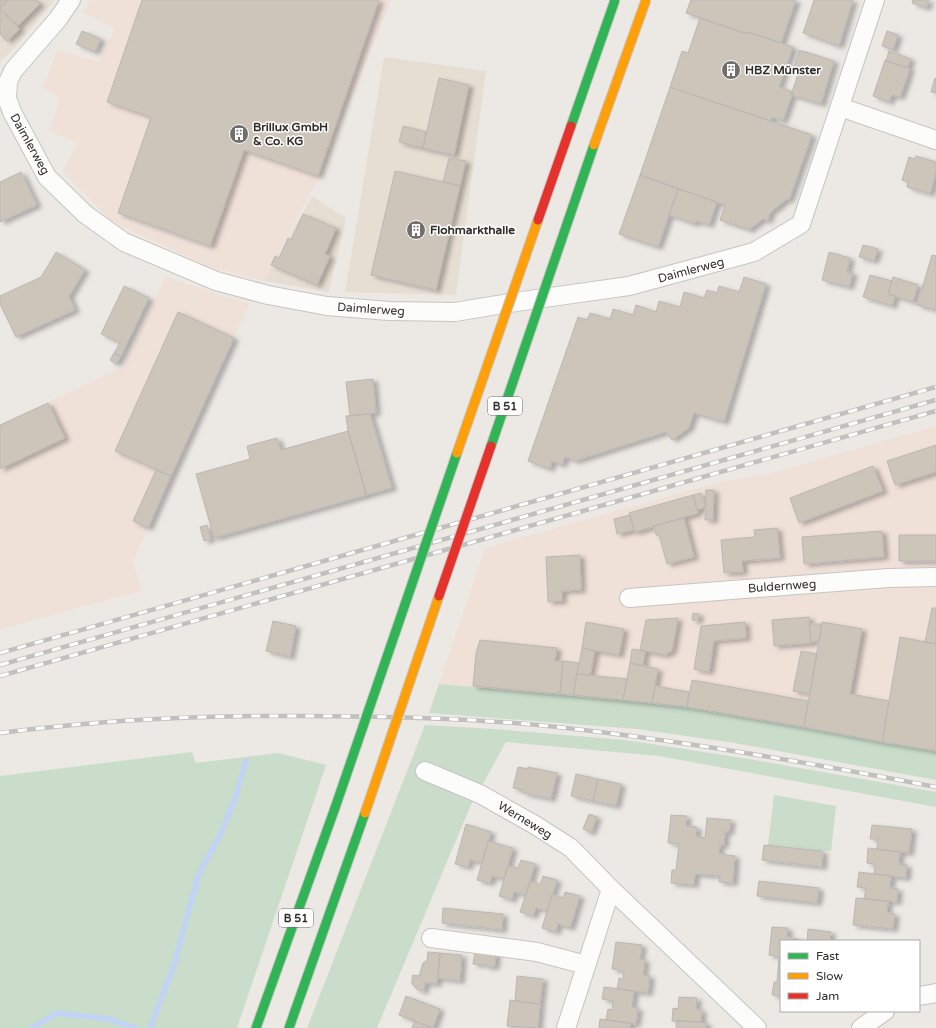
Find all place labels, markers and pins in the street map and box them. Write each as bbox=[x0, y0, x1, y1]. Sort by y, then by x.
building icon: HBZ Münster bbox=[720, 59, 742, 81]
place label: HBZ Münster bbox=[745, 63, 821, 77]
place label: Brillux GmbH & Co. KG bbox=[253, 120, 328, 148]
building icon: Brillux GmbH & Co. KG bbox=[228, 123, 250, 145]
building icon: Flohmarkthalle bbox=[405, 219, 427, 241]
place label: Flohmarkthalle bbox=[430, 223, 515, 237]

